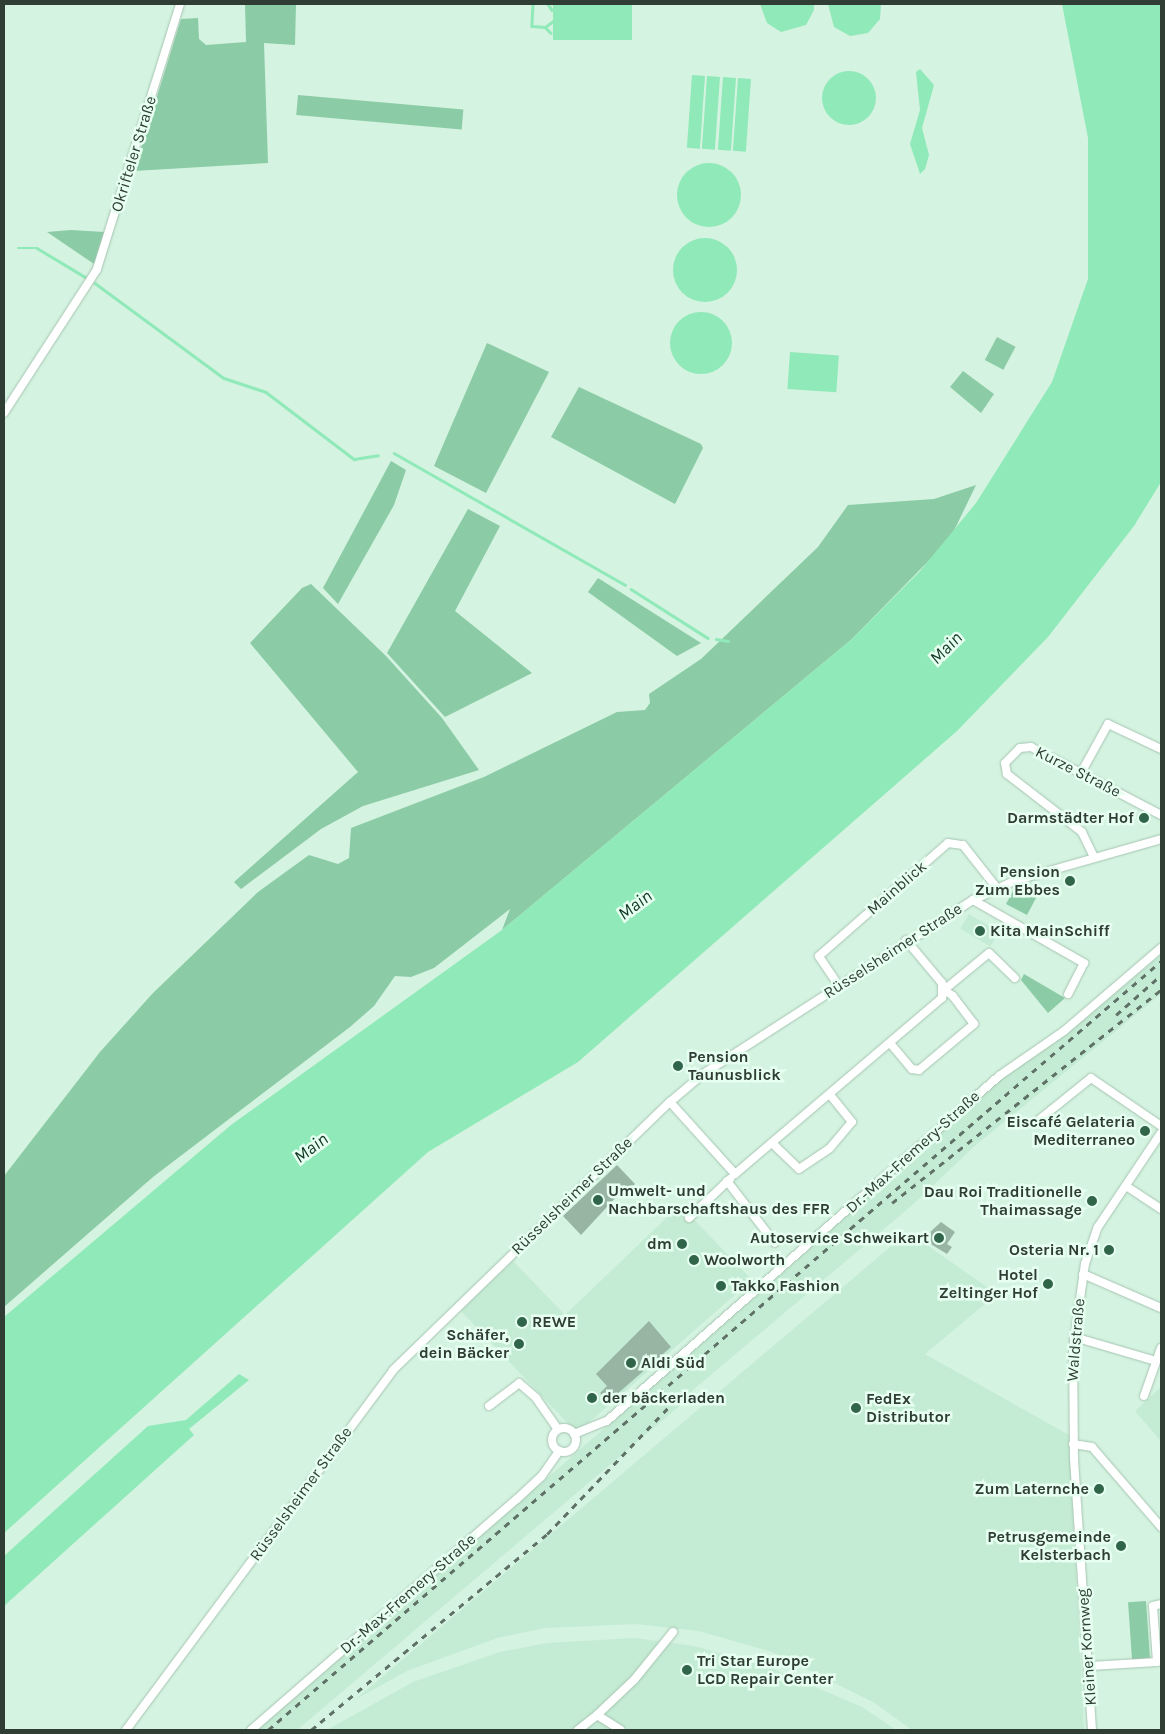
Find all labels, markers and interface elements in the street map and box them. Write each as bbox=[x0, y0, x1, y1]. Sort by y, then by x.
street label: Okrifteler Straße bbox=[107, 94, 161, 214]
water label: Main bbox=[925, 627, 967, 669]
street label: Kurze Straße bbox=[1032, 742, 1124, 802]
place label: Darmstädter Hof bbox=[1007, 808, 1134, 828]
marker: Darmstädter Hof bbox=[1138, 812, 1150, 824]
street label: Mainblick bbox=[863, 857, 931, 919]
place label: Pension Zum Ebbes bbox=[975, 862, 1060, 900]
marker: Pension Zum Ebbes bbox=[1064, 875, 1076, 887]
water label: Main bbox=[614, 885, 656, 925]
street label: Rüsselsheimer Straße bbox=[820, 899, 966, 1003]
place label: Kita MainSchiff bbox=[990, 921, 1110, 941]
marker: Kita MainSchiff bbox=[974, 925, 986, 937]
place label: Pension Taunusblick bbox=[688, 1047, 781, 1085]
marker: Pension Taunusblick bbox=[672, 1060, 684, 1072]
street label: Dr.-Max-Fremery-Straße bbox=[842, 1087, 984, 1217]
place label: Eiscafé Gelateria Mediterraneo bbox=[1006, 1112, 1135, 1150]
marker: Eiscafé Gelateria Mediterraneo bbox=[1139, 1125, 1151, 1137]
water label: Main bbox=[290, 1128, 332, 1168]
street label: Rüsselsheimer Straße bbox=[507, 1133, 637, 1259]
place label: Umwelt- und Nachbarschaftshaus des FFR bbox=[608, 1181, 830, 1219]
place label: Dau Roi Traditionelle Thaimassage bbox=[924, 1182, 1082, 1220]
marker: Umwelt- und Nachbarschaftshaus des FFR bbox=[592, 1194, 604, 1206]
marker: Dau Roi Traditionelle Thaimassage bbox=[1086, 1195, 1098, 1207]
place label: Autoservice Schweikart bbox=[750, 1228, 929, 1248]
marker: Autoservice Schweikart bbox=[933, 1232, 945, 1244]
place label: dm bbox=[647, 1234, 672, 1254]
marker: dm bbox=[676, 1238, 688, 1250]
place label: Osteria Nr. 1 bbox=[1009, 1240, 1099, 1260]
marker: Osteria Nr. 1 bbox=[1103, 1244, 1115, 1256]
place label: Woolworth bbox=[704, 1250, 785, 1270]
marker: Woolworth bbox=[688, 1254, 700, 1266]
place label: Hotel Zeltinger Hof bbox=[939, 1265, 1038, 1303]
place label: Takko Fashion bbox=[731, 1276, 840, 1296]
marker: Hotel Zeltinger Hof bbox=[1042, 1278, 1054, 1290]
marker: Takko Fashion bbox=[715, 1280, 727, 1292]
street label: Waldstraße bbox=[1063, 1298, 1089, 1382]
place label: REWE bbox=[532, 1312, 576, 1332]
marker: REWE bbox=[516, 1316, 528, 1328]
place label: Schäfer, dein Bäcker bbox=[419, 1325, 509, 1363]
marker: Schäfer, dein Bäcker bbox=[513, 1338, 525, 1350]
place label: Aldi Süd bbox=[641, 1353, 705, 1373]
marker: Aldi Süd bbox=[625, 1357, 637, 1369]
place label: der bäckerladen bbox=[602, 1388, 725, 1408]
place label: FedEx Distributor bbox=[866, 1389, 950, 1427]
marker: der bäckerladen bbox=[586, 1392, 598, 1404]
marker: FedEx Distributor bbox=[850, 1402, 862, 1414]
street label: Rüsselsheimer Straße bbox=[246, 1423, 356, 1565]
place label: Zum Laternche bbox=[974, 1479, 1089, 1499]
marker: Zum Laternche bbox=[1093, 1483, 1105, 1495]
place label: Petrusgemeinde Kelsterbach bbox=[987, 1527, 1111, 1565]
street label: Dr.-Max-Fremery-Straße bbox=[336, 1530, 480, 1658]
marker: Petrusgemeinde Kelsterbach bbox=[1115, 1540, 1127, 1552]
street label: Kleiner Kornweg bbox=[1073, 1588, 1101, 1706]
place label: Tri Star Europe LCD Repair Center bbox=[697, 1651, 833, 1689]
marker: Tri Star Europe LCD Repair Center bbox=[681, 1664, 693, 1676]

